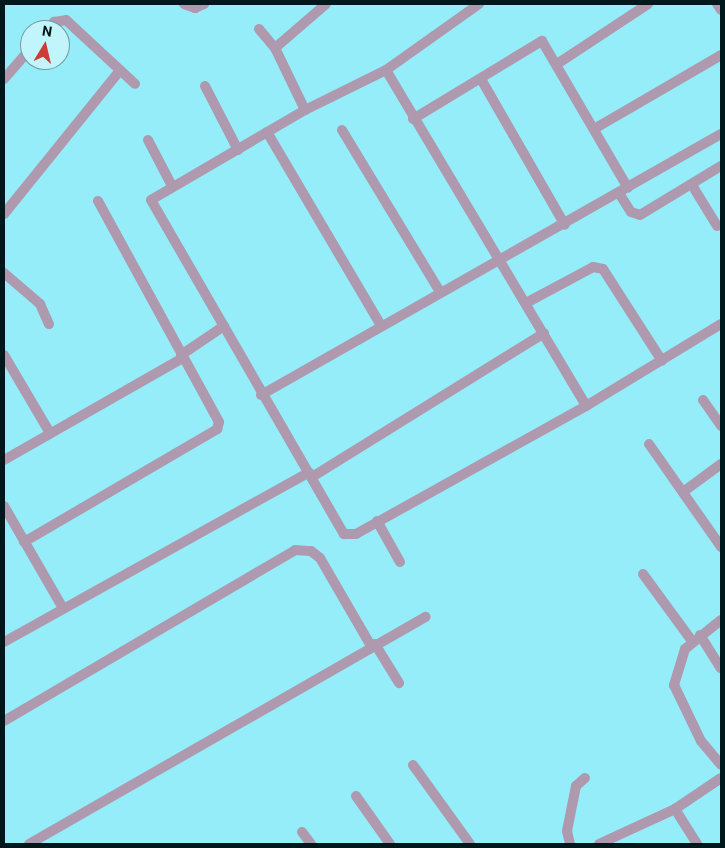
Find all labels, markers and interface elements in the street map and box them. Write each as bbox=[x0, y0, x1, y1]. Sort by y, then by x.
north arrow bbox=[20, 20, 70, 70]
text: N bbox=[41, 22, 53, 40]

